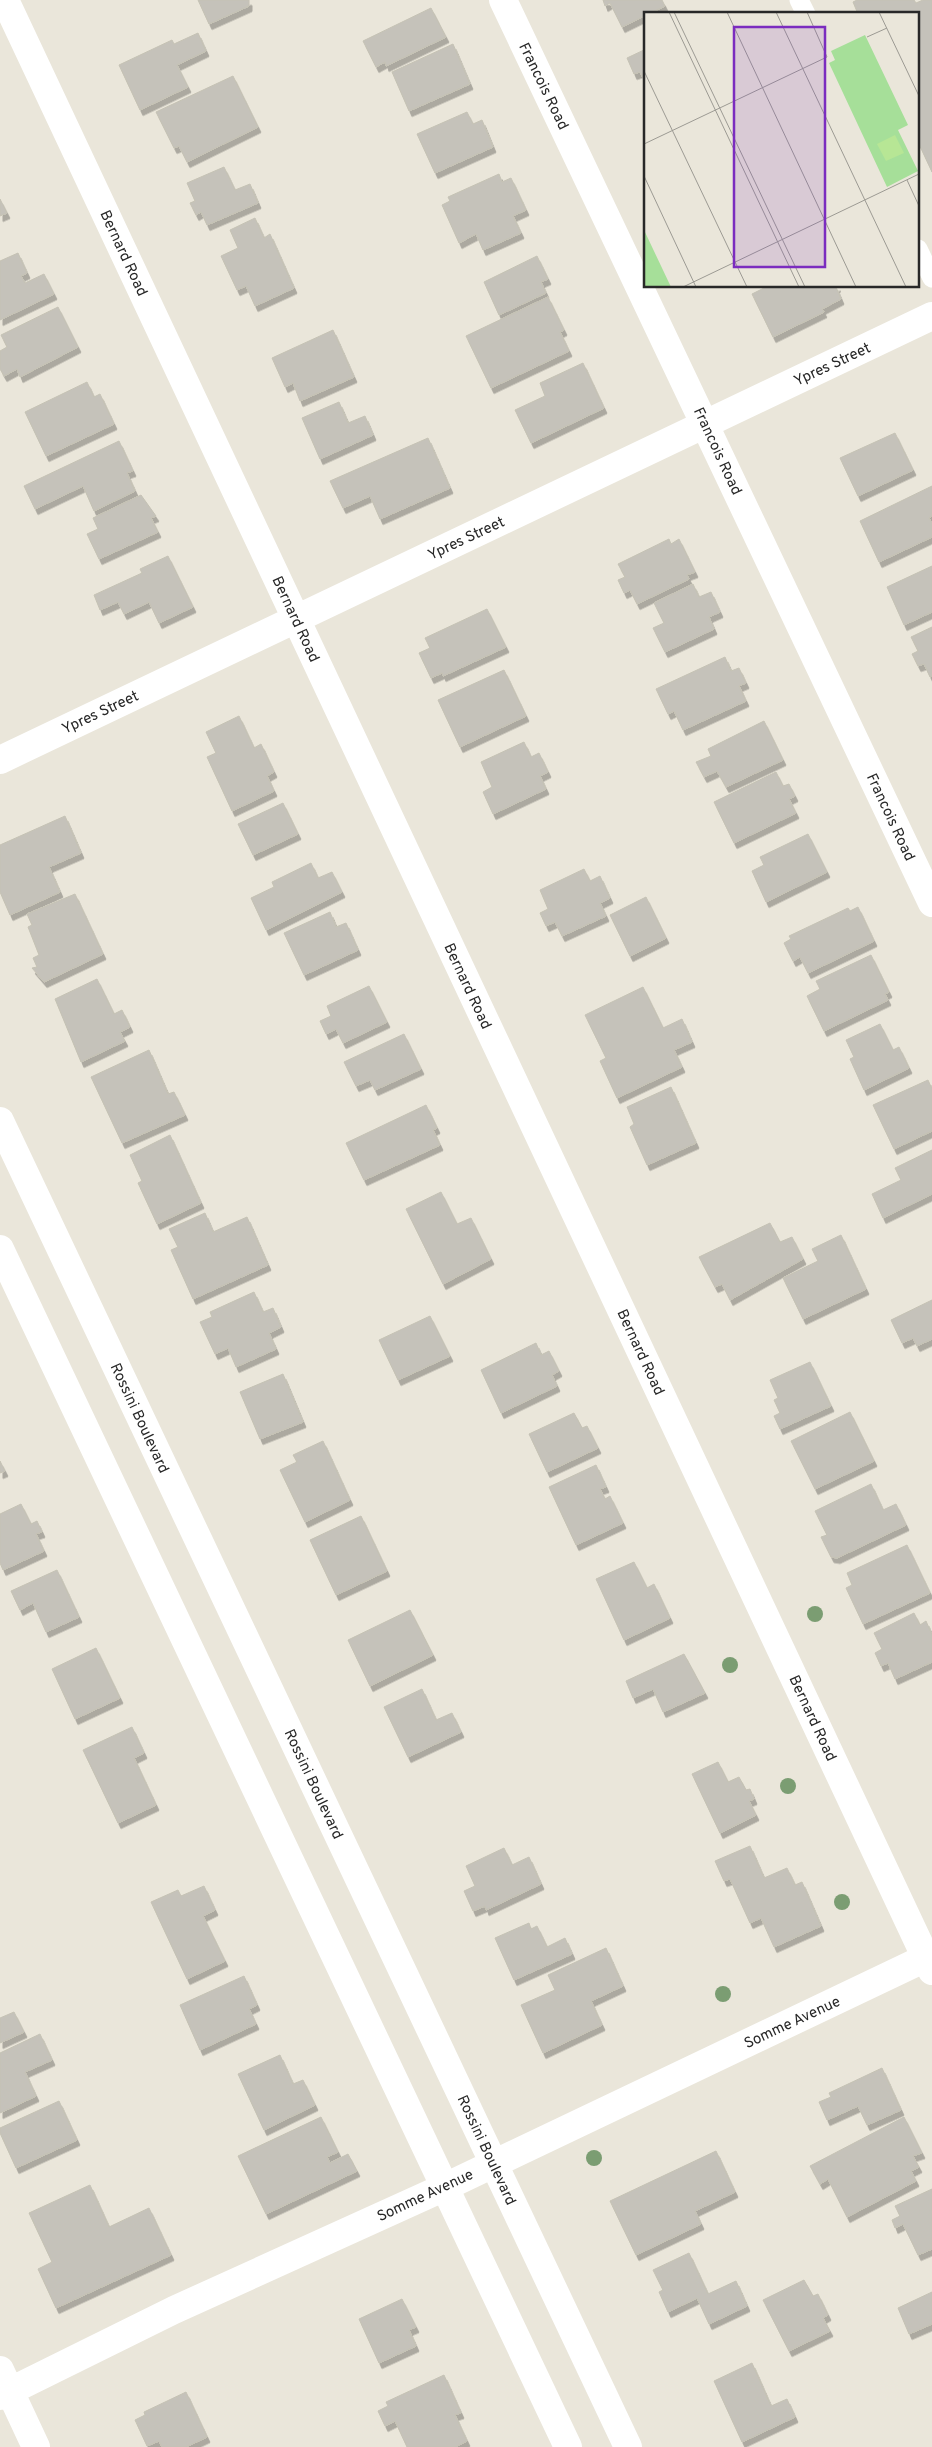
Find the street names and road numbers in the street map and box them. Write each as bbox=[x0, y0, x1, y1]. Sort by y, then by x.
street label: Francois Road bbox=[513, 40, 572, 133]
street label: Bernard Road bbox=[94, 208, 151, 300]
street label: Ypres Street bbox=[791, 339, 874, 391]
street label: Francois Road bbox=[688, 405, 745, 499]
street label: Ypres Street bbox=[425, 513, 508, 565]
street label: Bernard Road bbox=[266, 574, 323, 666]
street label: Ypres Street bbox=[59, 687, 142, 739]
street label: Francois Road bbox=[861, 771, 918, 865]
street label: Bernard Road bbox=[438, 941, 495, 1033]
street label: Bernard Road bbox=[611, 1307, 668, 1399]
street label: Rossini Boulevard bbox=[105, 1361, 172, 1477]
street label: Bernard Road bbox=[783, 1673, 840, 1765]
street label: Rossini Boulevard bbox=[279, 1727, 346, 1843]
street label: Somme Avenue bbox=[741, 1993, 844, 2054]
street label: Rossini Boulevard bbox=[452, 2093, 519, 2209]
street label: Somme Avenue bbox=[374, 2166, 477, 2227]

